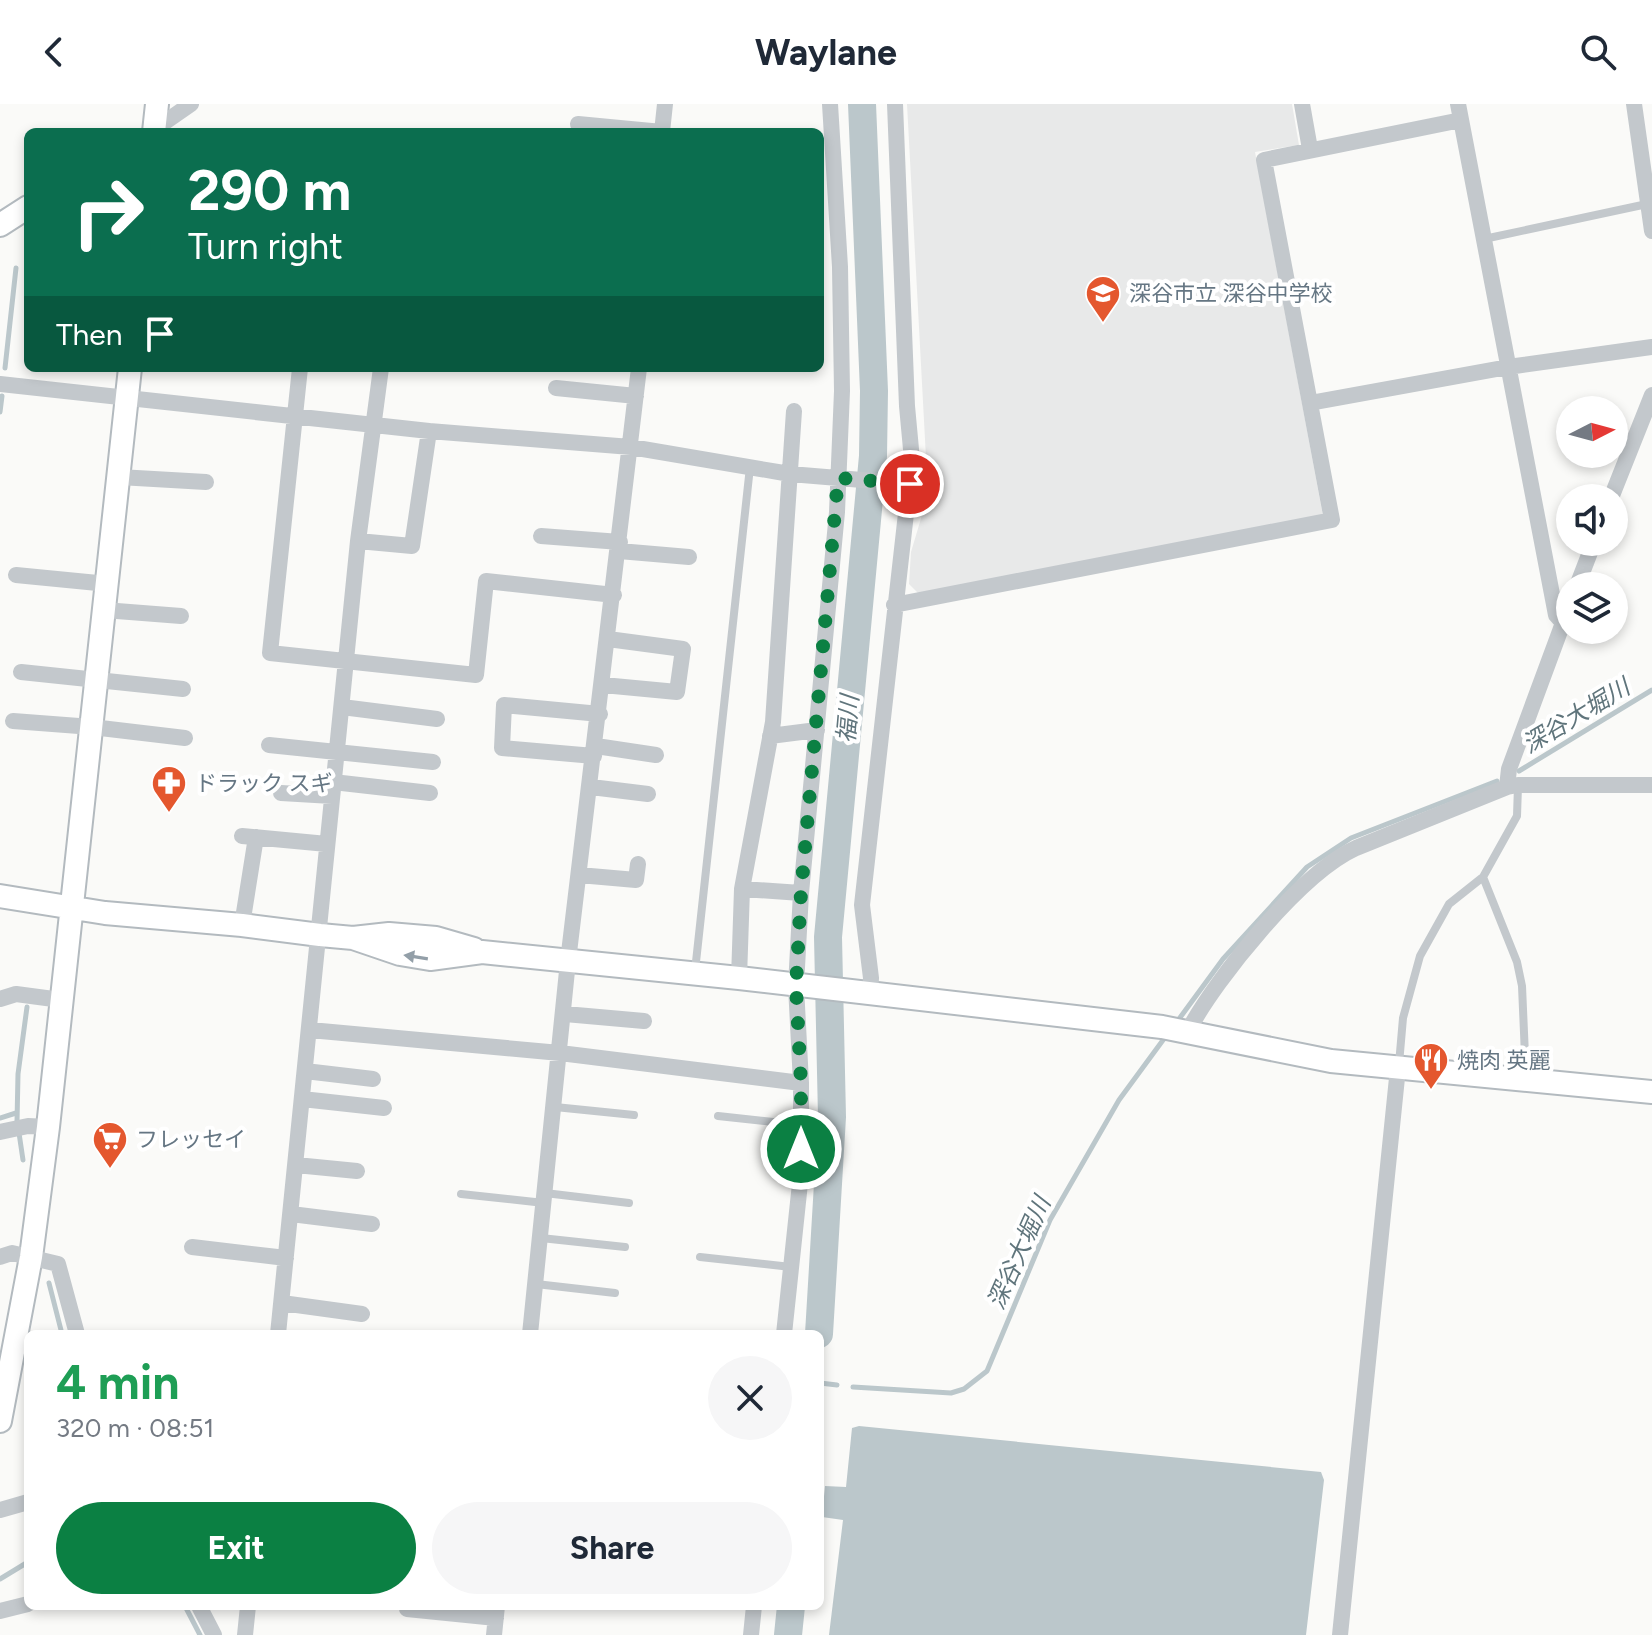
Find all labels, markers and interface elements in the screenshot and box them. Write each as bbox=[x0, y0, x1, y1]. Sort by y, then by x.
icon: back bbox=[32, 30, 76, 74]
icon: search bbox=[1576, 30, 1620, 74]
text: Waylane bbox=[755, 31, 897, 74]
text: 290 m bbox=[188, 157, 351, 224]
icon: right bbox=[56, 160, 160, 264]
text: Turn right bbox=[188, 225, 343, 268]
school or university icon: 深谷市立 深谷中学校 bbox=[1084, 274, 1122, 324]
place label: 深谷市立 深谷中学校 bbox=[1129, 280, 1332, 307]
icon: arrive bbox=[138, 312, 182, 356]
text: Then bbox=[56, 316, 122, 353]
north arrow bbox=[1556, 396, 1628, 468]
map controls bbox=[1556, 396, 1628, 644]
pin bbox=[876, 450, 944, 518]
icon: arrive bbox=[888, 462, 932, 506]
button: sound bbox=[1556, 484, 1628, 556]
button: layers bbox=[1556, 572, 1628, 644]
water label: 深谷大堀川 bbox=[1517, 671, 1637, 759]
water label: 福川 bbox=[831, 691, 864, 744]
pharmacy icon: ドラック スギ bbox=[150, 764, 188, 814]
place label: ドラック スギ bbox=[195, 770, 332, 797]
one-way arrow bbox=[404, 950, 429, 963]
restaurant icon: 焼肉 英麗 bbox=[1412, 1041, 1450, 1091]
place label: 焼肉 英麗 bbox=[1457, 1047, 1550, 1074]
position arrow bbox=[759, 1107, 843, 1191]
supermarket icon: フレッセイ bbox=[91, 1120, 129, 1170]
place label: フレッセイ bbox=[136, 1126, 246, 1153]
water label: 深谷大堀川 bbox=[981, 1189, 1057, 1314]
text: 4 min bbox=[56, 1353, 180, 1411]
button: close bbox=[708, 1356, 792, 1440]
text: 320 m · 08:51 bbox=[56, 1412, 214, 1444]
button: Exit bbox=[56, 1502, 416, 1594]
button: Share bbox=[432, 1502, 792, 1594]

